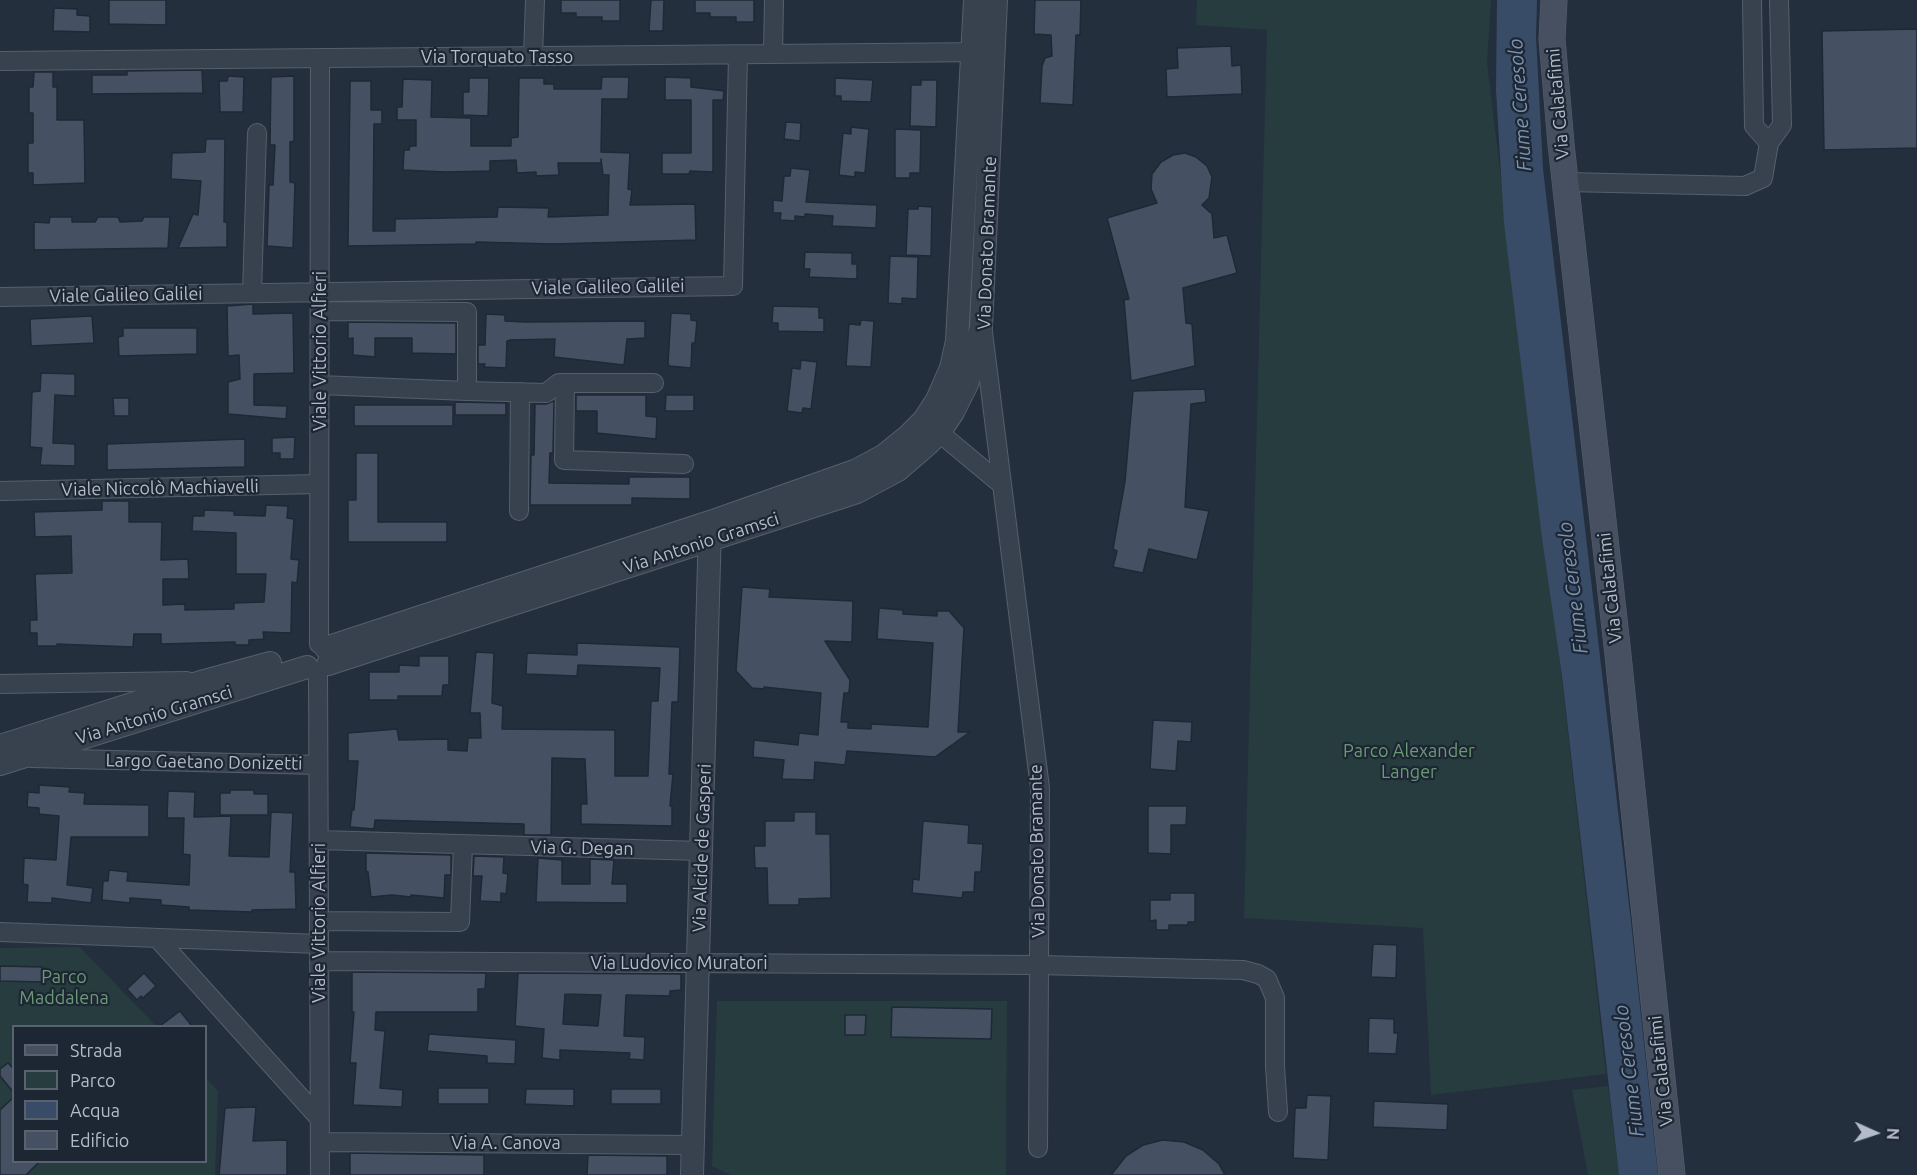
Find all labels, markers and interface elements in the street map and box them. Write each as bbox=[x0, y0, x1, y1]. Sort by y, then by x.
water label: Fiume Ceresolo bbox=[1503, 38, 1537, 172]
street label: Via Torquato Tasso bbox=[421, 46, 573, 68]
street label: Via Calatafimi bbox=[1542, 48, 1574, 160]
street label: Via Donato Bramante bbox=[973, 156, 1001, 330]
street label: Viale Vittorio Alfieri bbox=[309, 271, 331, 431]
street label: Viale Galileo Galilei bbox=[531, 275, 685, 299]
street label: Viale Galileo Galilei bbox=[49, 283, 203, 307]
street label: Viale Niccolò Machiavelli bbox=[61, 475, 259, 501]
street label: Via Antonio Gramsci bbox=[620, 508, 782, 578]
water label: Fiume Ceresolo bbox=[1553, 521, 1593, 655]
street label: Via Calatafimi bbox=[1593, 531, 1627, 645]
street label: Via Antonio Gramsci bbox=[73, 681, 235, 749]
park label: Parco Alexander Langer bbox=[1343, 740, 1475, 783]
street label: Largo Gaetano Donizetti bbox=[105, 749, 303, 775]
street label: Via Alcide de Gasperi bbox=[688, 763, 716, 933]
street label: Via Donato Bramante bbox=[1025, 764, 1049, 938]
street label: Via G. Degan bbox=[530, 836, 634, 860]
street label: Viale Vittorio Alfieri bbox=[308, 843, 330, 1003]
street label: Via Ludovico Muratori bbox=[590, 952, 768, 974]
park label: Parco Maddalena bbox=[19, 966, 109, 1008]
water label: Fiume Ceresolo bbox=[1609, 1004, 1649, 1138]
street label: Via Calatafimi bbox=[1644, 1014, 1678, 1128]
legend bbox=[12, 1025, 207, 1163]
text: Strada bbox=[70, 1040, 122, 1060]
text: Parco bbox=[70, 1070, 116, 1090]
text: Acqua bbox=[70, 1100, 120, 1120]
north arrow bbox=[1845, 1103, 1905, 1163]
text: N bbox=[1884, 1128, 1902, 1140]
text: Edificio bbox=[70, 1130, 129, 1150]
street label: Via A. Canova bbox=[451, 1132, 561, 1154]

